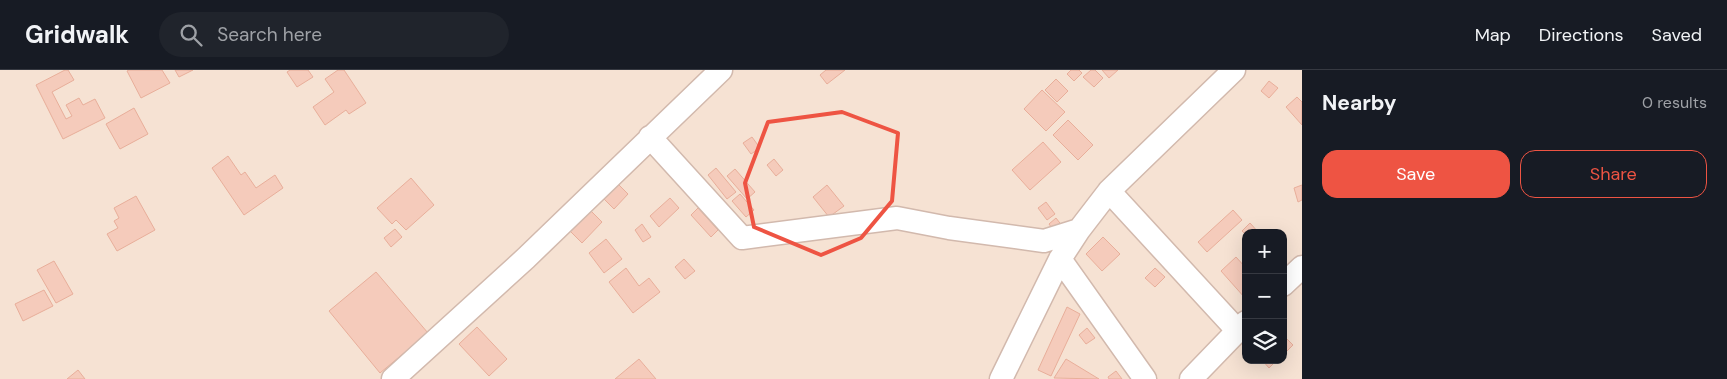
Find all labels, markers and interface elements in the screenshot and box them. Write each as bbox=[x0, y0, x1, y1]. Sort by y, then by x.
search box bbox=[159, 12, 509, 57]
text: Gridwalk bbox=[25, 19, 129, 50]
icon: search bbox=[177, 21, 205, 49]
text: Search here bbox=[217, 22, 322, 47]
text: Map bbox=[1475, 23, 1511, 47]
text: Directions bbox=[1539, 23, 1624, 47]
text: Saved bbox=[1652, 23, 1702, 47]
text: Nearby bbox=[1322, 89, 1396, 117]
text: 0 results bbox=[1642, 92, 1707, 113]
button: Save bbox=[1322, 150, 1510, 198]
button: Share bbox=[1520, 150, 1707, 198]
map controls bbox=[1242, 229, 1287, 364]
button: + bbox=[1242, 229, 1287, 274]
button: − bbox=[1242, 274, 1287, 319]
button: layers bbox=[1242, 319, 1287, 364]

